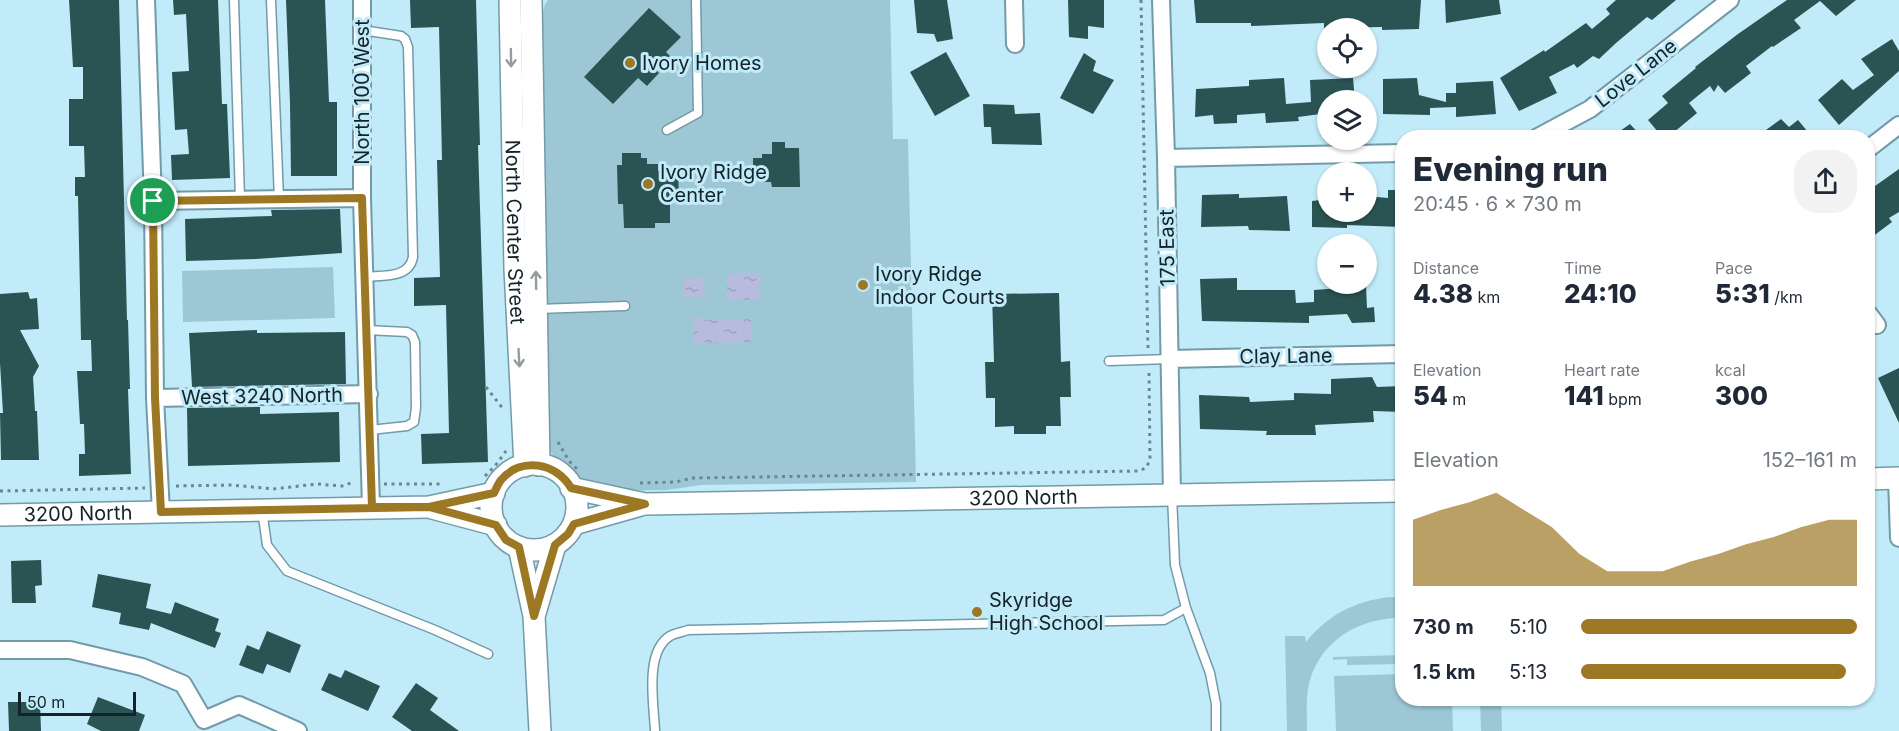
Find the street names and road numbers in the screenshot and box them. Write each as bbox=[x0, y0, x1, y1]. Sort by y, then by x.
street label: North 100 West bbox=[350, 19, 374, 165]
street label: Love Lane bbox=[1590, 34, 1682, 112]
street label: North Center Street bbox=[501, 139, 530, 325]
street label: 175 East bbox=[1154, 209, 1180, 287]
street label: Clay Lane bbox=[1239, 343, 1333, 369]
street label: West 3240 North bbox=[181, 383, 343, 409]
street label: 3200 North bbox=[969, 485, 1078, 510]
street label: 3200 North bbox=[23, 501, 133, 527]

